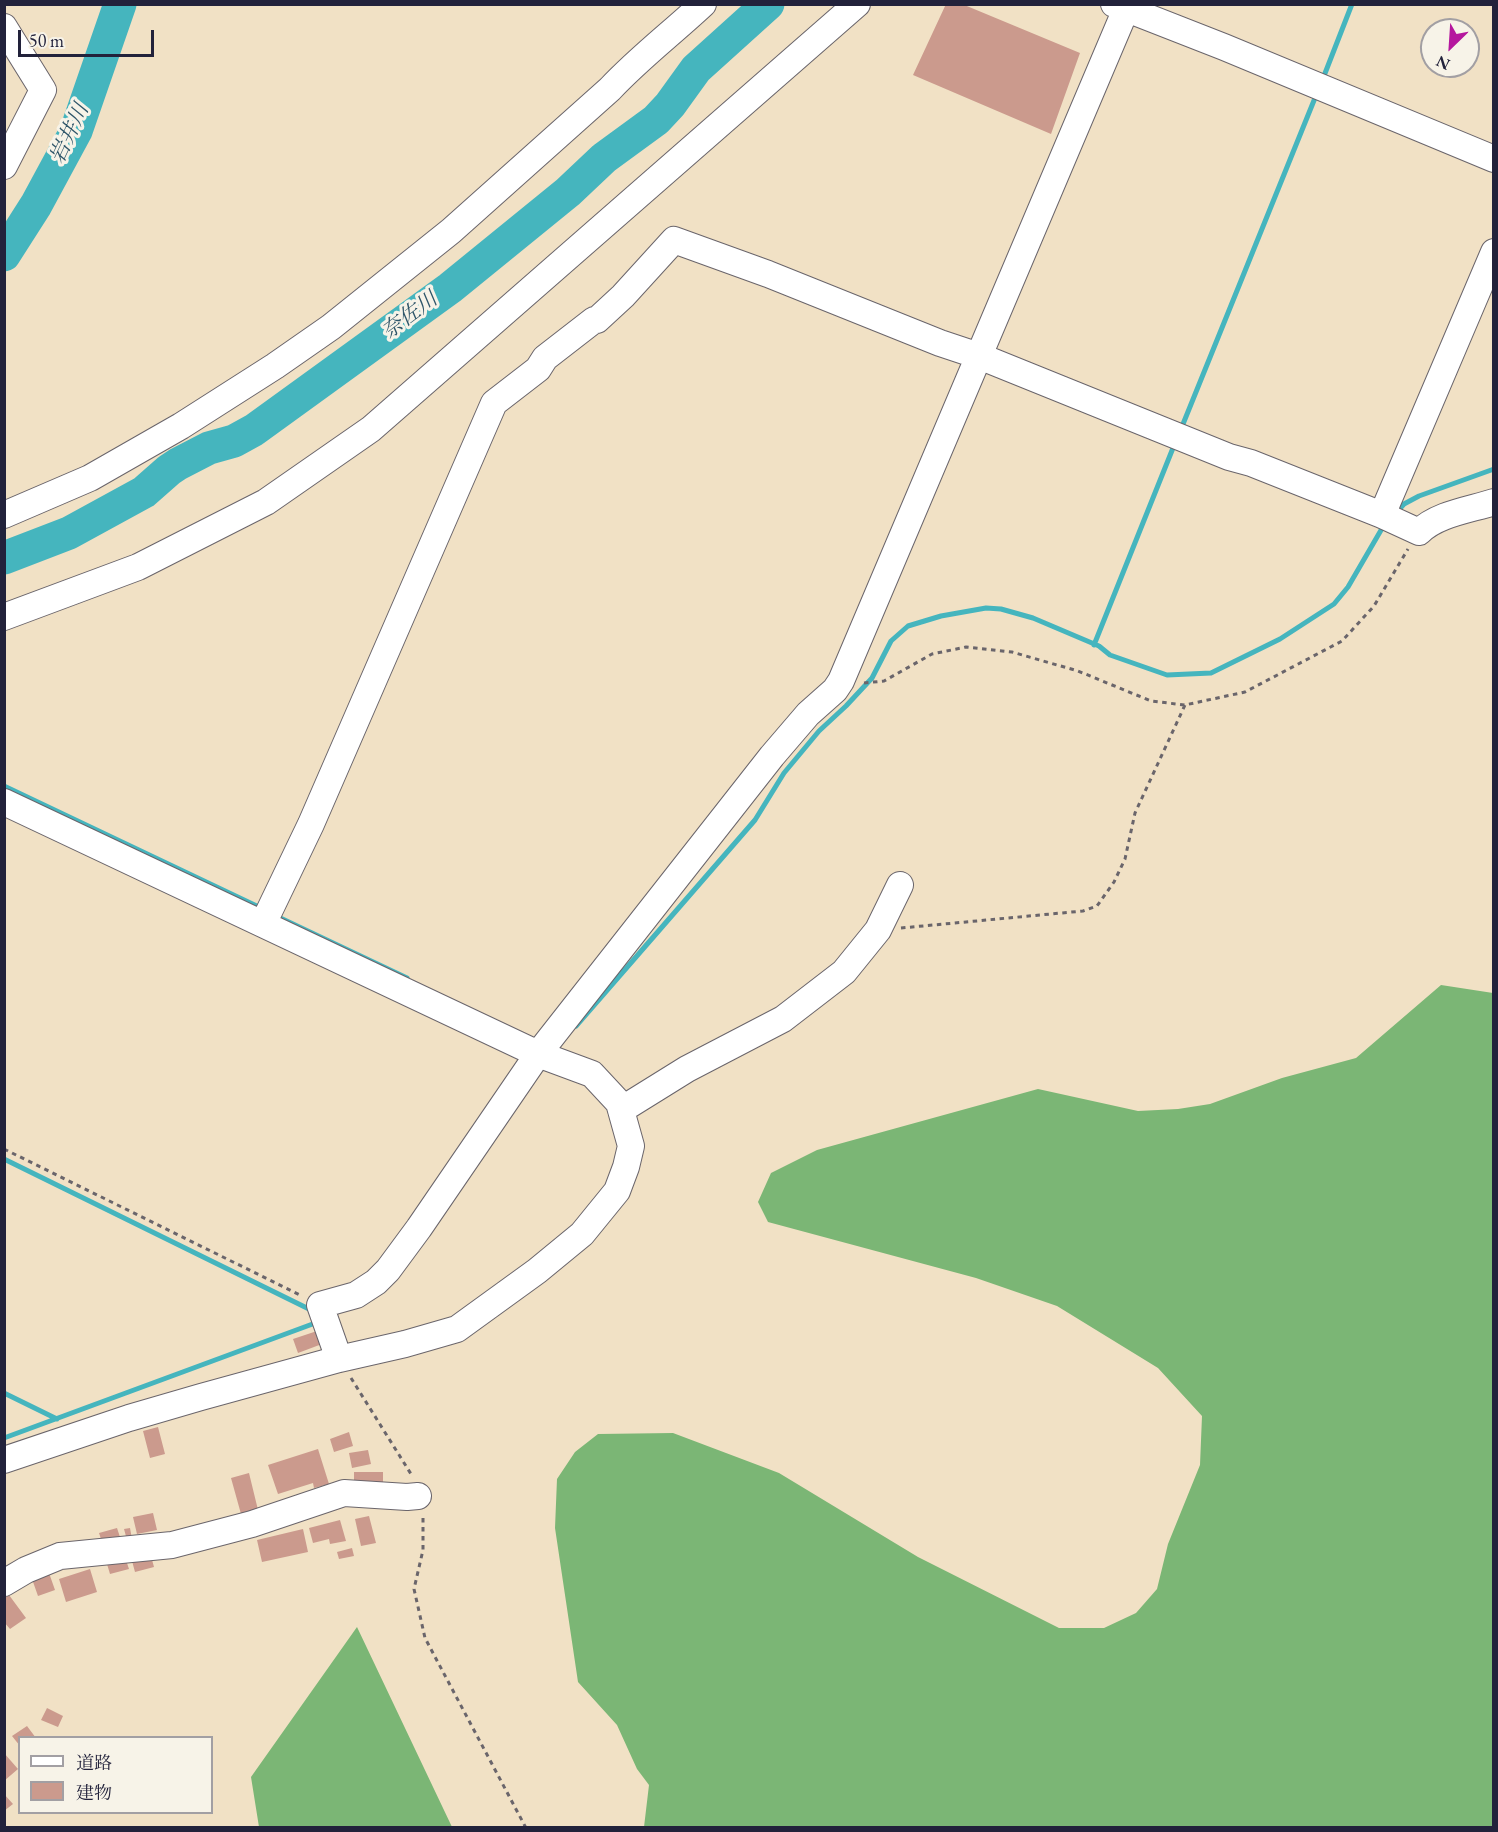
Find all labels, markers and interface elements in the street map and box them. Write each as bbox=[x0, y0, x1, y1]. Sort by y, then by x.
scale bar bbox=[21, 18, 158, 56]
north arrow bbox=[1420, 18, 1480, 78]
text: 50 m bbox=[29, 29, 64, 52]
text: N bbox=[1433, 51, 1453, 75]
water label: 岩井川 bbox=[45, 100, 95, 168]
water label: 奈佐川 bbox=[377, 287, 443, 345]
legend bbox=[18, 1736, 213, 1814]
text: 道路 bbox=[76, 1751, 112, 1774]
text: 建物 bbox=[76, 1781, 112, 1804]

